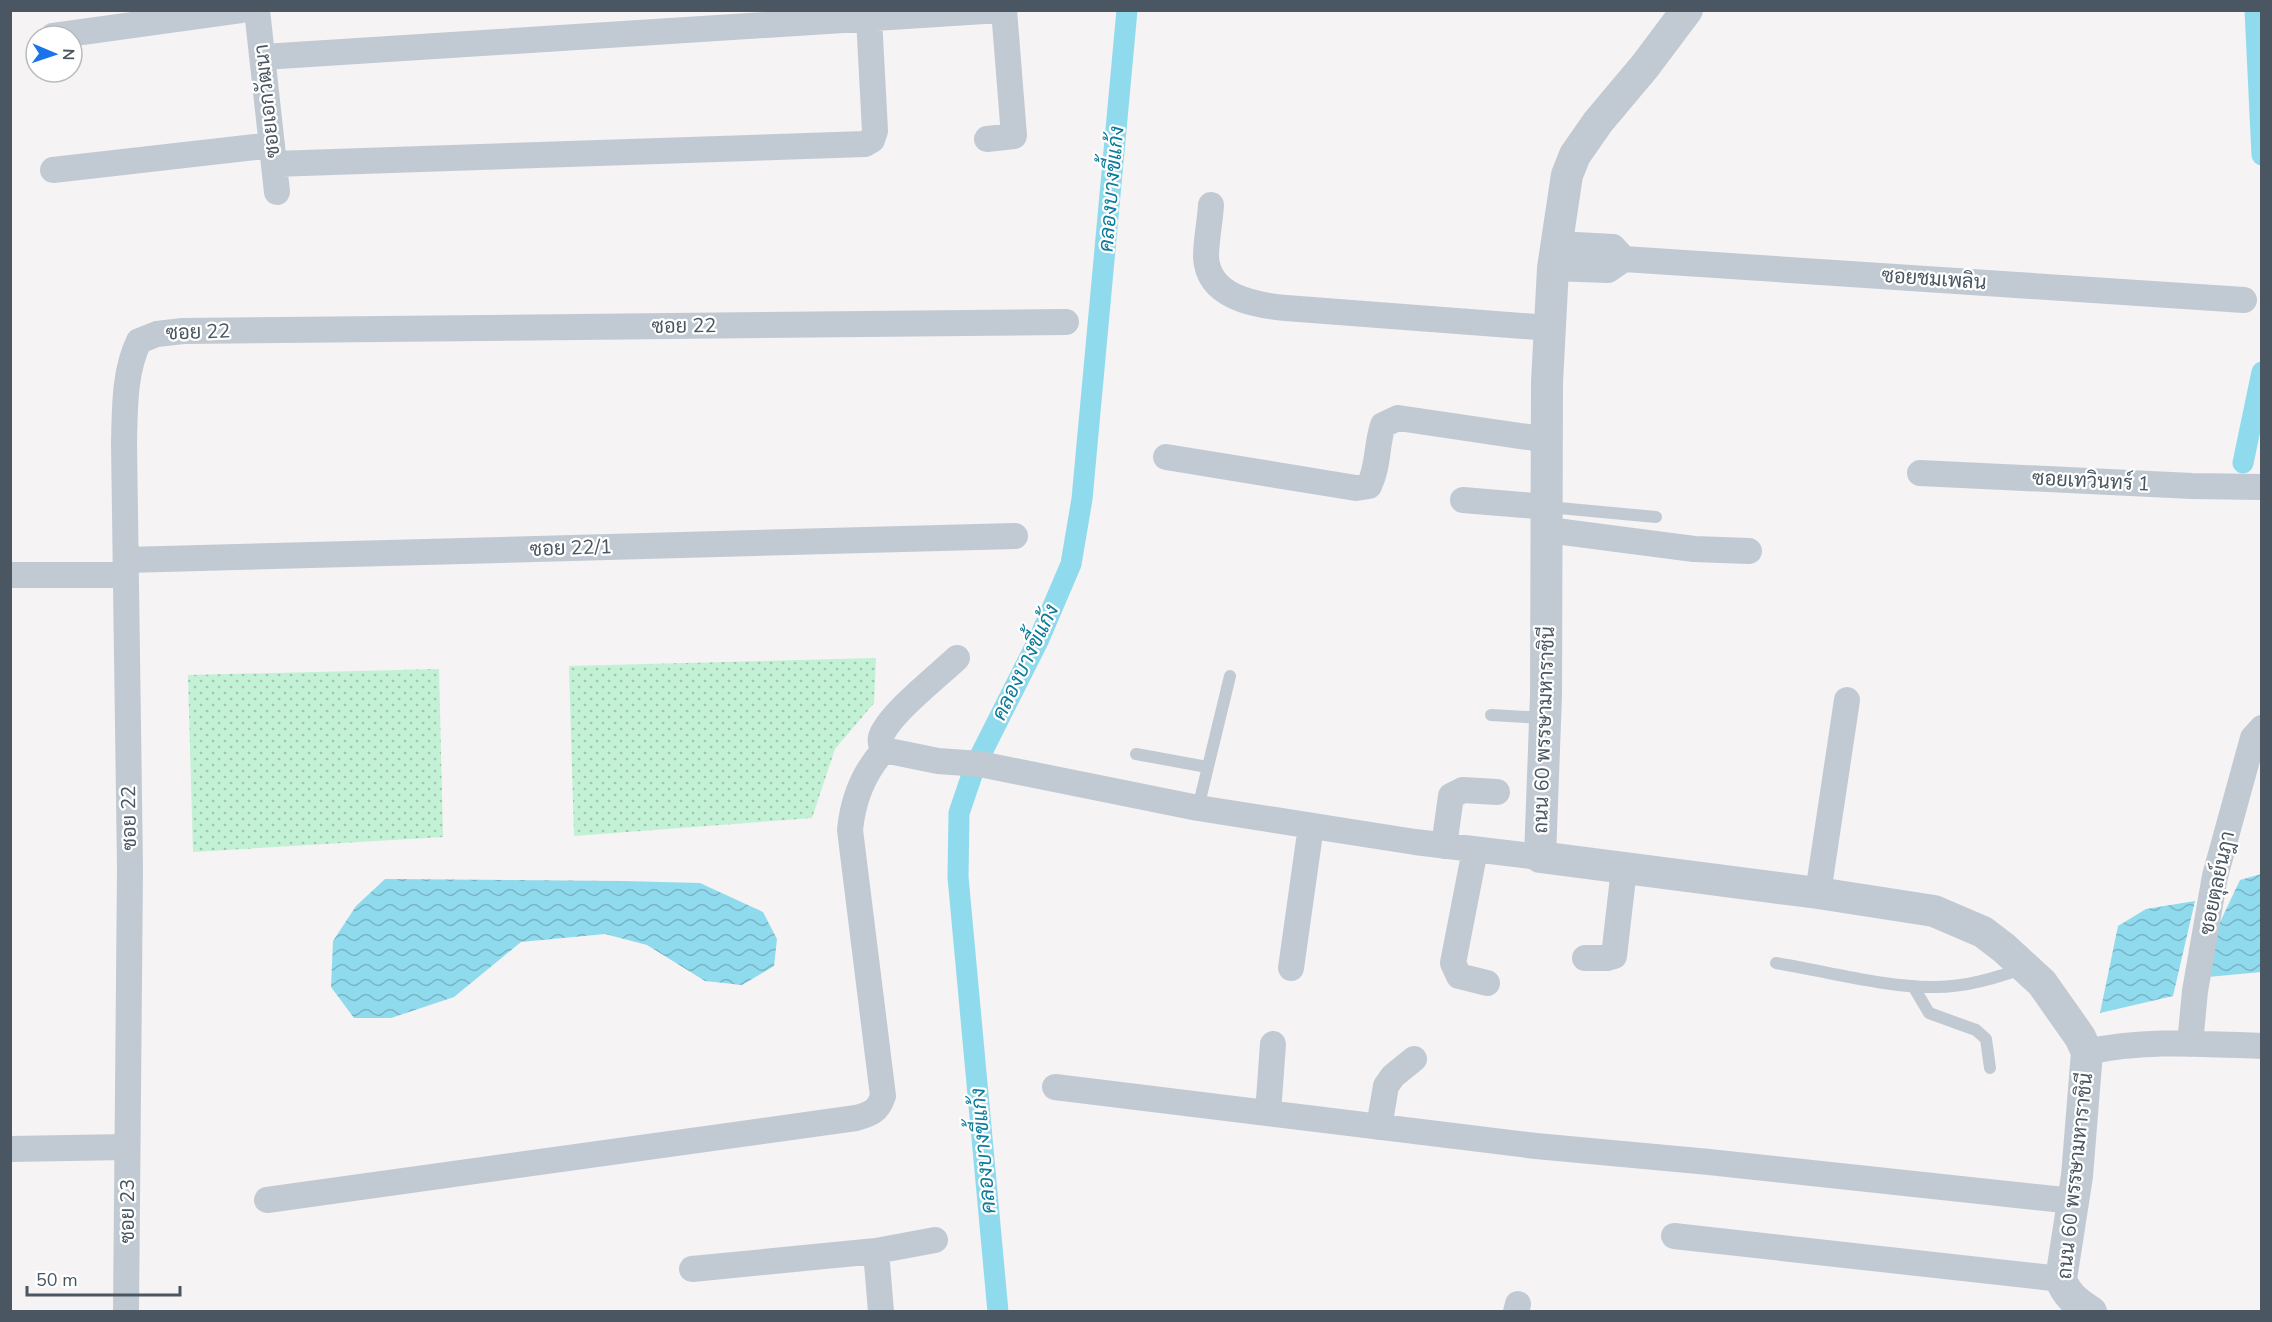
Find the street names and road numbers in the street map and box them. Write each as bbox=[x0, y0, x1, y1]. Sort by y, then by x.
street label: ซอยเอกวัฒนา bbox=[248, 43, 286, 159]
street label: ซอยชมเพลิน bbox=[1881, 262, 1987, 296]
street label: ซอย 22 bbox=[651, 312, 717, 340]
street label: ซอย 22 bbox=[165, 317, 231, 347]
street label: ซอยเทวินทร์ 1 bbox=[2031, 463, 2151, 498]
street label: ซอย 22/1 bbox=[529, 533, 613, 563]
street label: ถนน 60 พรรษามหาราชินี bbox=[1527, 626, 1561, 834]
street label: ซอย 22 bbox=[115, 785, 143, 851]
street label: ซอยตุลย์นฎา bbox=[2192, 828, 2241, 937]
street label: ถนน 60 พรรษามหาราชินี bbox=[2051, 1071, 2099, 1281]
street label: ซอย 23 bbox=[114, 1179, 141, 1243]

